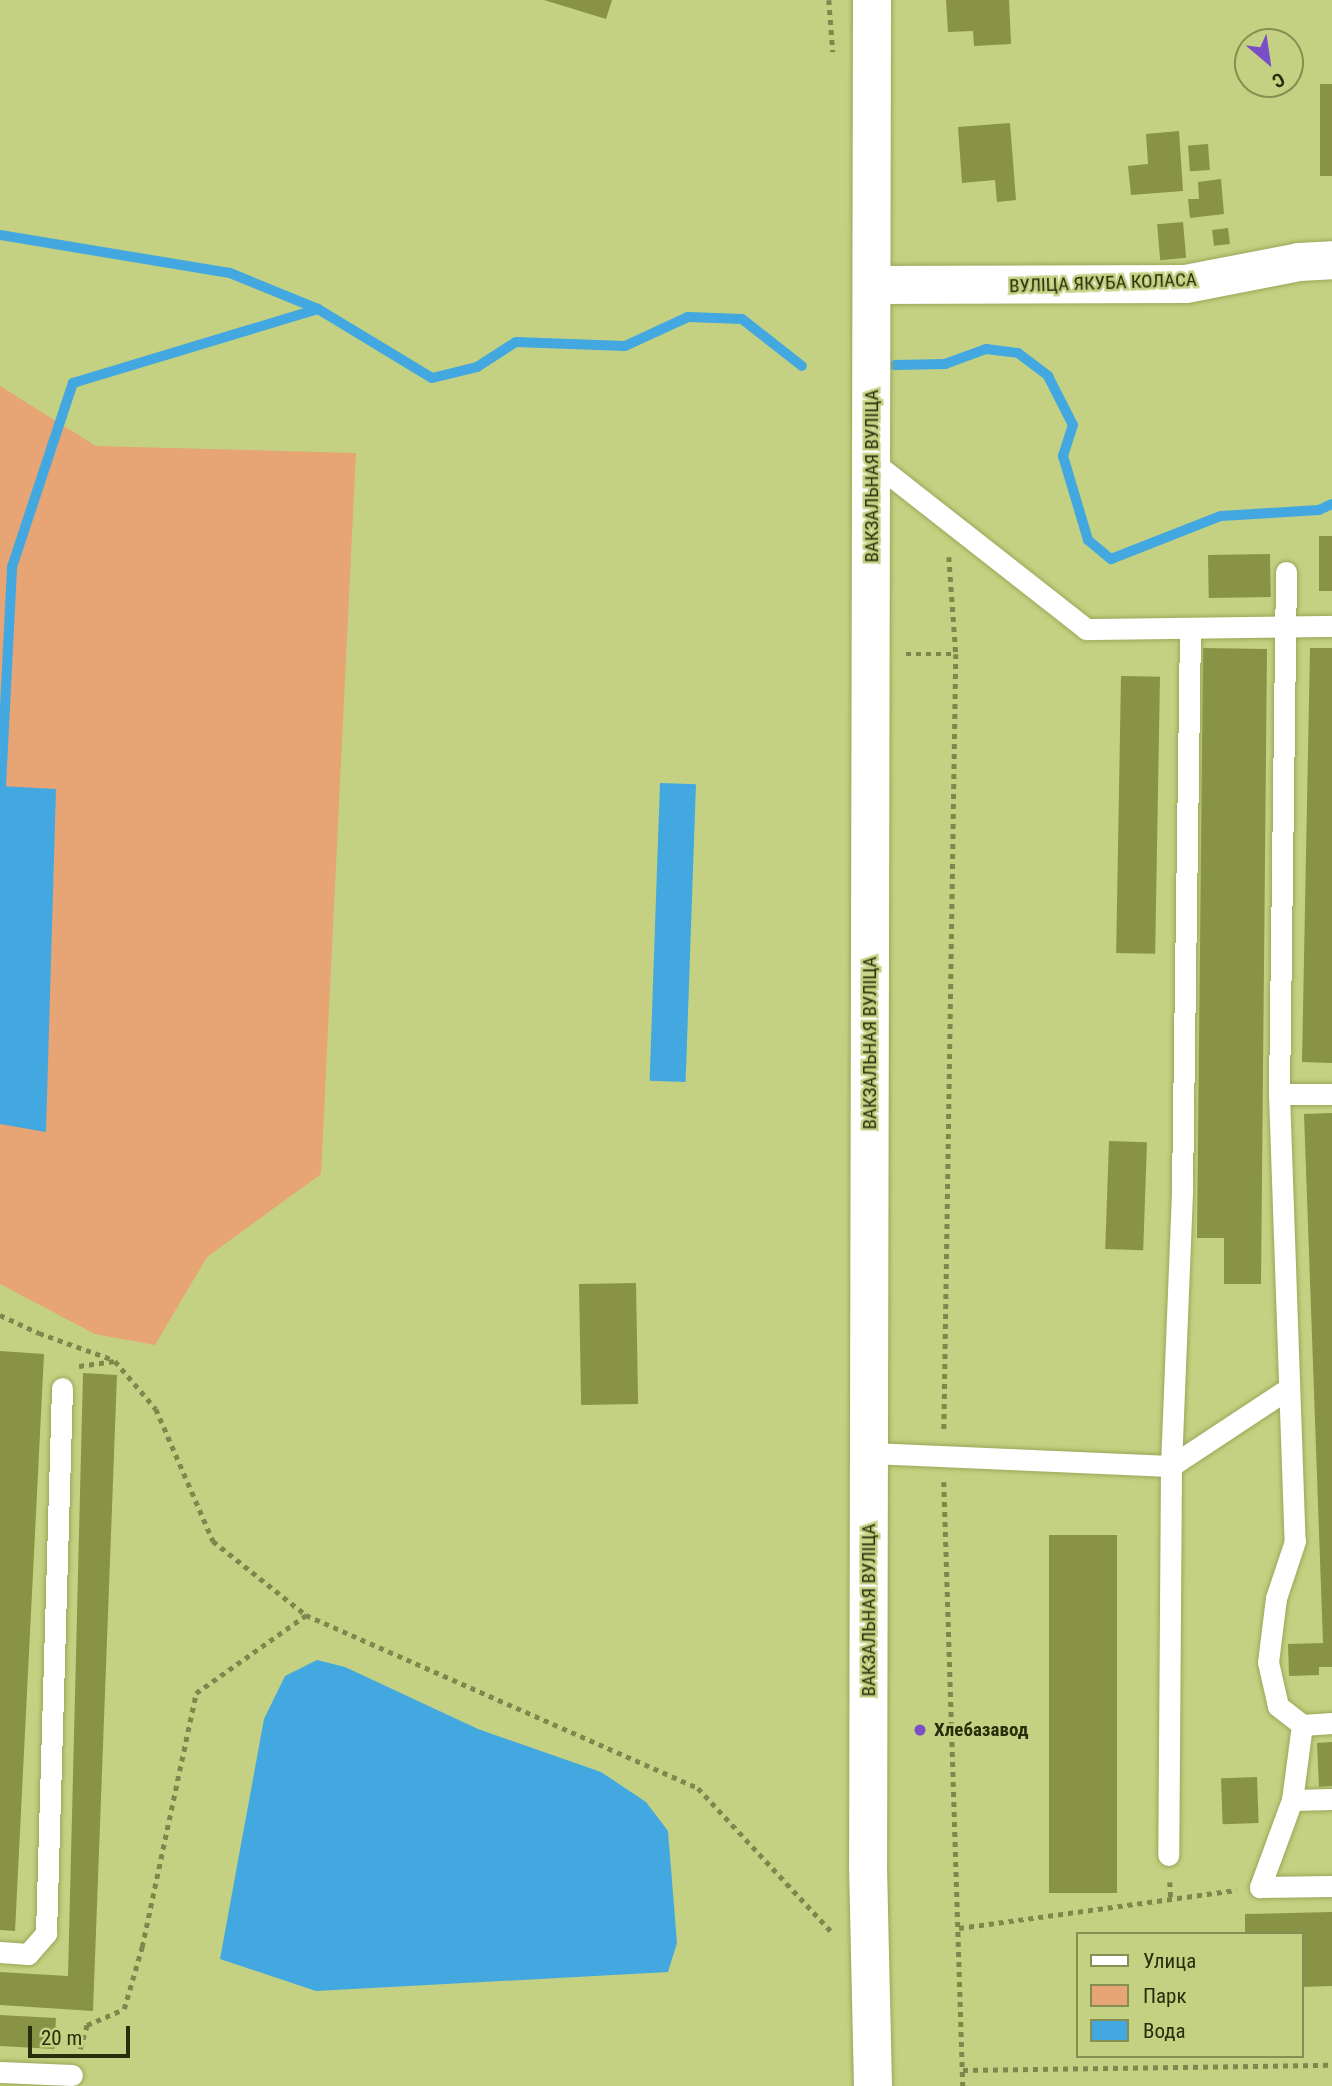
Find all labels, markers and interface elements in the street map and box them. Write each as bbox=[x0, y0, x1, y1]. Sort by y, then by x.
north arrow bbox=[1234, 28, 1304, 98]
text: С bbox=[1268, 67, 1289, 93]
street label: ВУЛІЦА ЯКУБА КОЛАСА bbox=[1009, 268, 1197, 298]
street label: ВАКЗАЛЬНАЯ ВУЛІЦА bbox=[861, 390, 883, 562]
street label: ВАКЗАЛЬНАЯ ВУЛІЦА bbox=[859, 957, 881, 1129]
street label: ВАКЗАЛЬНАЯ ВУЛІЦА bbox=[858, 1524, 880, 1696]
place label: Хлебазавод bbox=[934, 1719, 1028, 1741]
marker: Хлебазавод bbox=[912, 1722, 928, 1738]
legend bbox=[1076, 1932, 1304, 2058]
text: Улица bbox=[1143, 1949, 1196, 1973]
text: Парк bbox=[1143, 1984, 1187, 2008]
scale bar bbox=[32, 2012, 133, 2056]
text: Вода bbox=[1143, 2019, 1186, 2043]
text: 20 m bbox=[41, 2026, 82, 2050]

